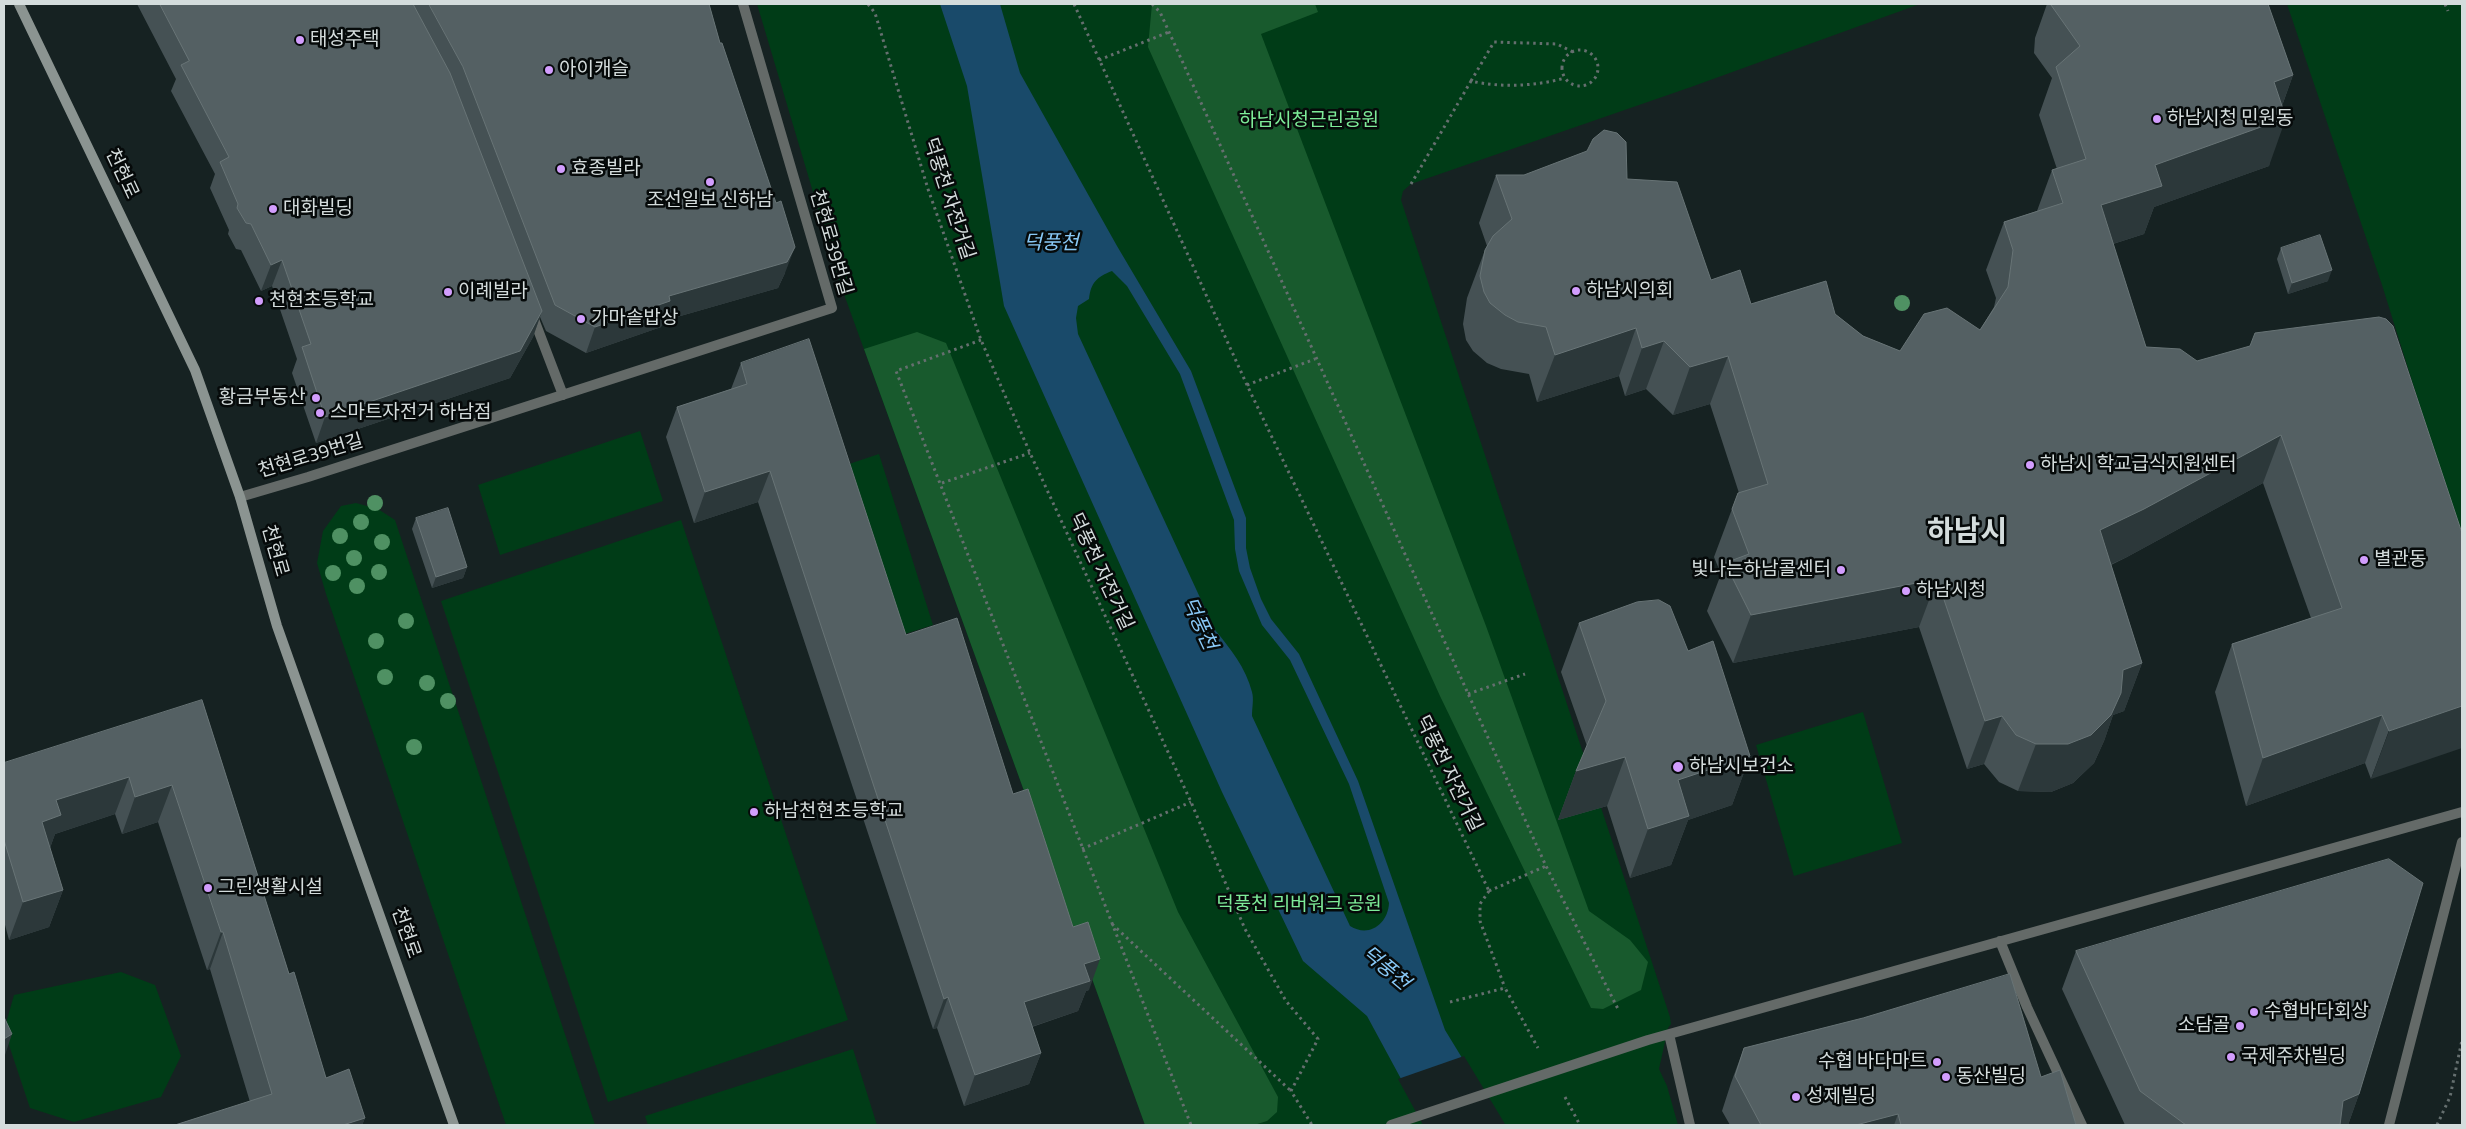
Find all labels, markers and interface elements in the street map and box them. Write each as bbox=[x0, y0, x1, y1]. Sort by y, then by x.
place label: 태성주택 bbox=[310, 29, 380, 51]
marker: 태성주택 bbox=[294, 34, 306, 46]
place label: 아이캐슬 bbox=[559, 59, 629, 81]
marker: 아이캐슬 bbox=[543, 64, 555, 76]
place label: 하남시청 민원동 bbox=[2167, 108, 2294, 130]
park label: 하남시청근린공원 bbox=[1239, 110, 1379, 132]
marker: 하남시청 민원동 bbox=[2151, 113, 2163, 125]
street label: 덕풍천 자전거길 bbox=[918, 135, 978, 263]
street label: 천현로 bbox=[100, 145, 142, 203]
place label: 효종빌라 bbox=[571, 158, 641, 180]
marker: 효종빌라 bbox=[555, 163, 567, 175]
marker: 조선일보 신하남 bbox=[704, 176, 716, 188]
street label: 천현로39번길 bbox=[804, 188, 856, 298]
place label: 조선일보 신하남 bbox=[647, 190, 773, 212]
place label: 대화빌딩 bbox=[283, 198, 353, 220]
marker: 대화빌딩 bbox=[267, 203, 279, 215]
water label: 덕풍천 bbox=[1023, 232, 1079, 256]
place label: 하남시의회 bbox=[1586, 280, 1673, 302]
place label: 이례빌라 bbox=[458, 281, 528, 303]
marker: 하남시의회 bbox=[1570, 285, 1582, 297]
marker: 이례빌라 bbox=[442, 286, 454, 298]
place label: 천현초등학교 bbox=[269, 290, 374, 312]
marker: 천현초등학교 bbox=[253, 295, 265, 307]
place label: 가마솥밥상 bbox=[591, 308, 678, 330]
marker: 가마솥밥상 bbox=[575, 313, 587, 325]
place label: 황금부동산 bbox=[219, 387, 306, 409]
marker: 황금부동산 bbox=[310, 392, 322, 404]
place label: 스마트자전거 하남점 bbox=[330, 402, 491, 424]
marker: 스마트자전거 하남점 bbox=[314, 407, 326, 419]
street label: 천현로39번길 bbox=[256, 430, 366, 484]
place label: 하남시 학교급식지원센터 bbox=[2040, 454, 2236, 476]
marker: 하남시 학교급식지원센터 bbox=[2024, 459, 2036, 471]
street label: 덕풍천 자전거길 bbox=[1063, 510, 1137, 634]
district label: 하남시 bbox=[1927, 517, 2007, 551]
street label: 천현로 bbox=[256, 523, 292, 579]
place label: 별관동 bbox=[2374, 549, 2426, 571]
marker: 별관동 bbox=[2358, 554, 2370, 566]
place label: 빛나는하남콜센터 bbox=[1691, 559, 1831, 581]
marker: 빛나는하남콜센터 bbox=[1835, 564, 1847, 576]
place label: 하남시청 bbox=[1916, 580, 1986, 602]
marker: 하남시청 bbox=[1900, 585, 1912, 597]
water label: 덕풍천 bbox=[1175, 594, 1221, 654]
street label: 덕풍천 자전거길 bbox=[1410, 712, 1486, 836]
place label: 하남시보건소 bbox=[1689, 756, 1794, 778]
marker: 하남시보건소 bbox=[1671, 760, 1685, 774]
place label: 하남천현초등학교 bbox=[764, 801, 904, 823]
marker: 하남천현초등학교 bbox=[748, 806, 760, 818]
place label: 그린생활시설 bbox=[218, 877, 323, 899]
marker: 그린생활시설 bbox=[202, 882, 214, 894]
park label: 덕풍천 리버워크 공원 bbox=[1216, 894, 1382, 916]
street label: 천현로 bbox=[386, 904, 424, 962]
water label: 덕풍천 bbox=[1356, 942, 1414, 996]
place label: 수협바다회상 bbox=[2264, 1001, 2369, 1023]
marker: 수협바다회상 bbox=[2248, 1006, 2260, 1018]
place label: 소담골 bbox=[2178, 1015, 2230, 1037]
marker: 소담골 bbox=[2234, 1020, 2246, 1032]
place label: 국제주차빌딩 bbox=[2241, 1046, 2346, 1068]
place label: 수협 바다마트 bbox=[1818, 1051, 1927, 1073]
marker: 국제주차빌딩 bbox=[2225, 1051, 2237, 1063]
marker: 수협 바다마트 bbox=[1931, 1056, 1943, 1068]
place label: 동산빌딩 bbox=[1956, 1066, 2026, 1088]
marker: 동산빌딩 bbox=[1940, 1071, 1952, 1083]
place label: 성제빌딩 bbox=[1806, 1086, 1876, 1108]
marker: 성제빌딩 bbox=[1790, 1091, 1802, 1103]

